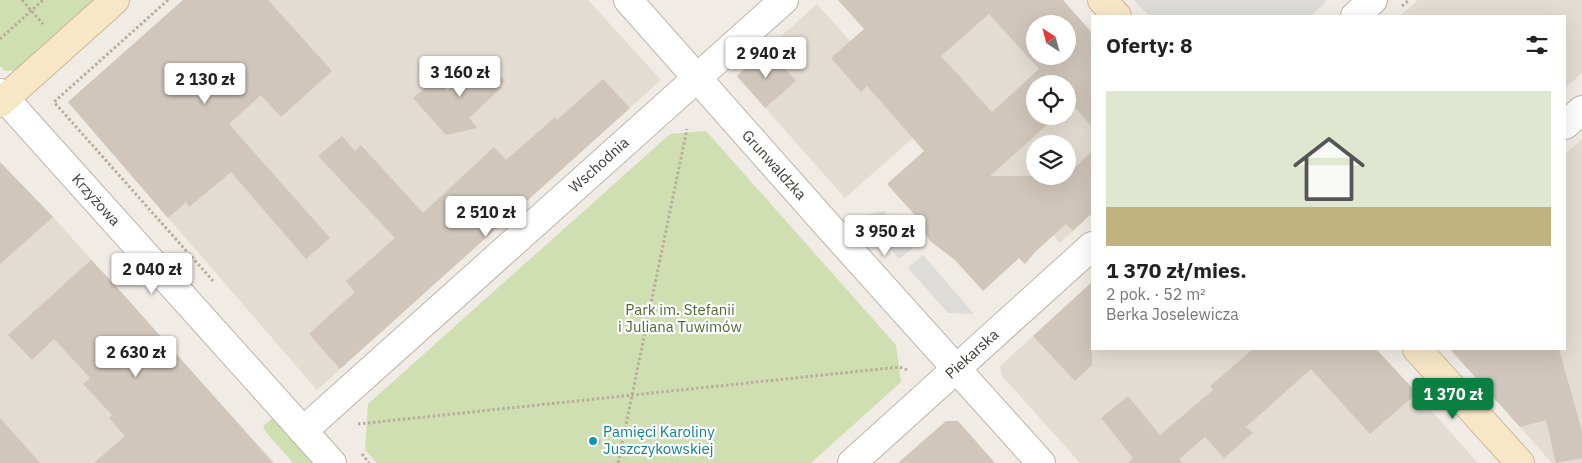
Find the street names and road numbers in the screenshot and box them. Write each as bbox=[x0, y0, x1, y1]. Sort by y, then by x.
street label: Grunwaldzka bbox=[738, 126, 811, 204]
street label: Wschodnia bbox=[565, 133, 633, 196]
street label: Krzyżowa bbox=[68, 170, 125, 230]
street label: Piekarska bbox=[941, 325, 1002, 383]

